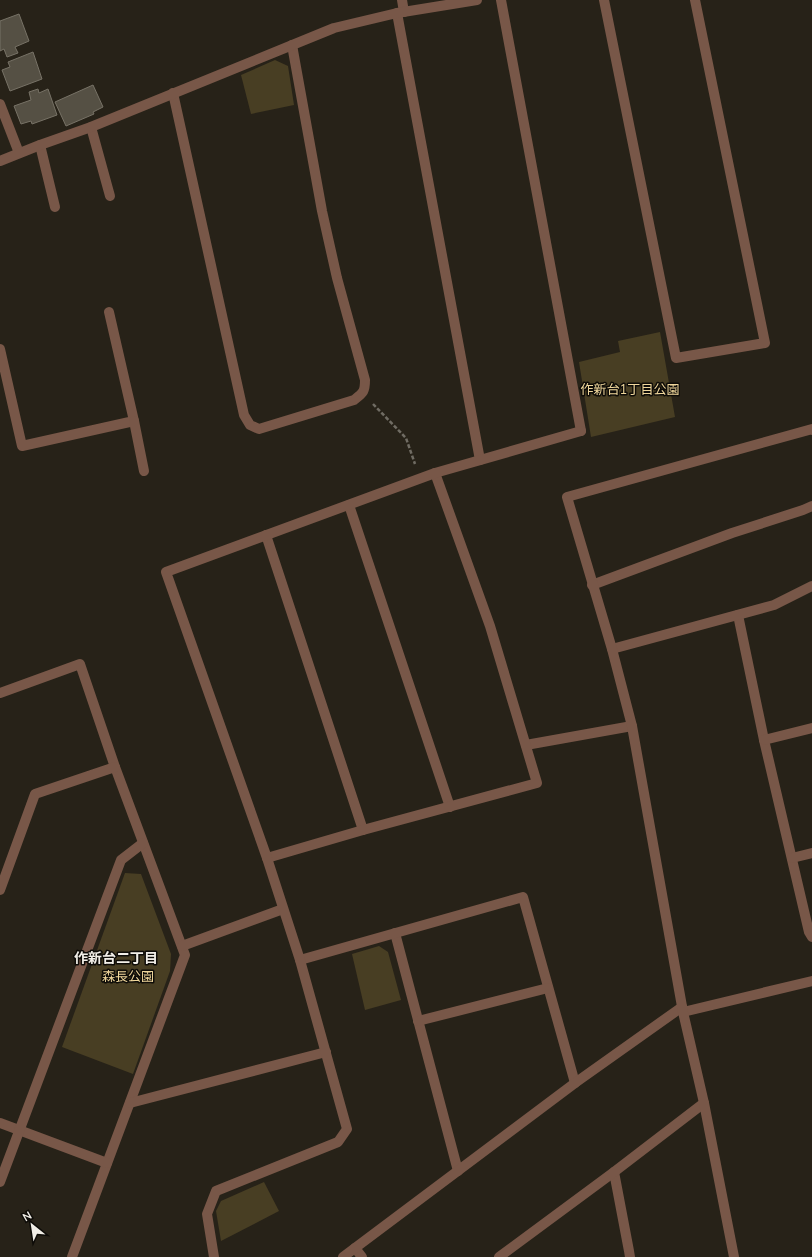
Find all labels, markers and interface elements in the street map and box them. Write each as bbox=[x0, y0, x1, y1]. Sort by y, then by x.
park label: 作新台1丁目公園 bbox=[581, 381, 679, 399]
district label: 作新台二丁目 bbox=[74, 949, 158, 968]
park label: 森長公園 bbox=[102, 968, 154, 986]
north arrow bbox=[12, 1205, 52, 1245]
text: N bbox=[20, 1208, 35, 1225]

